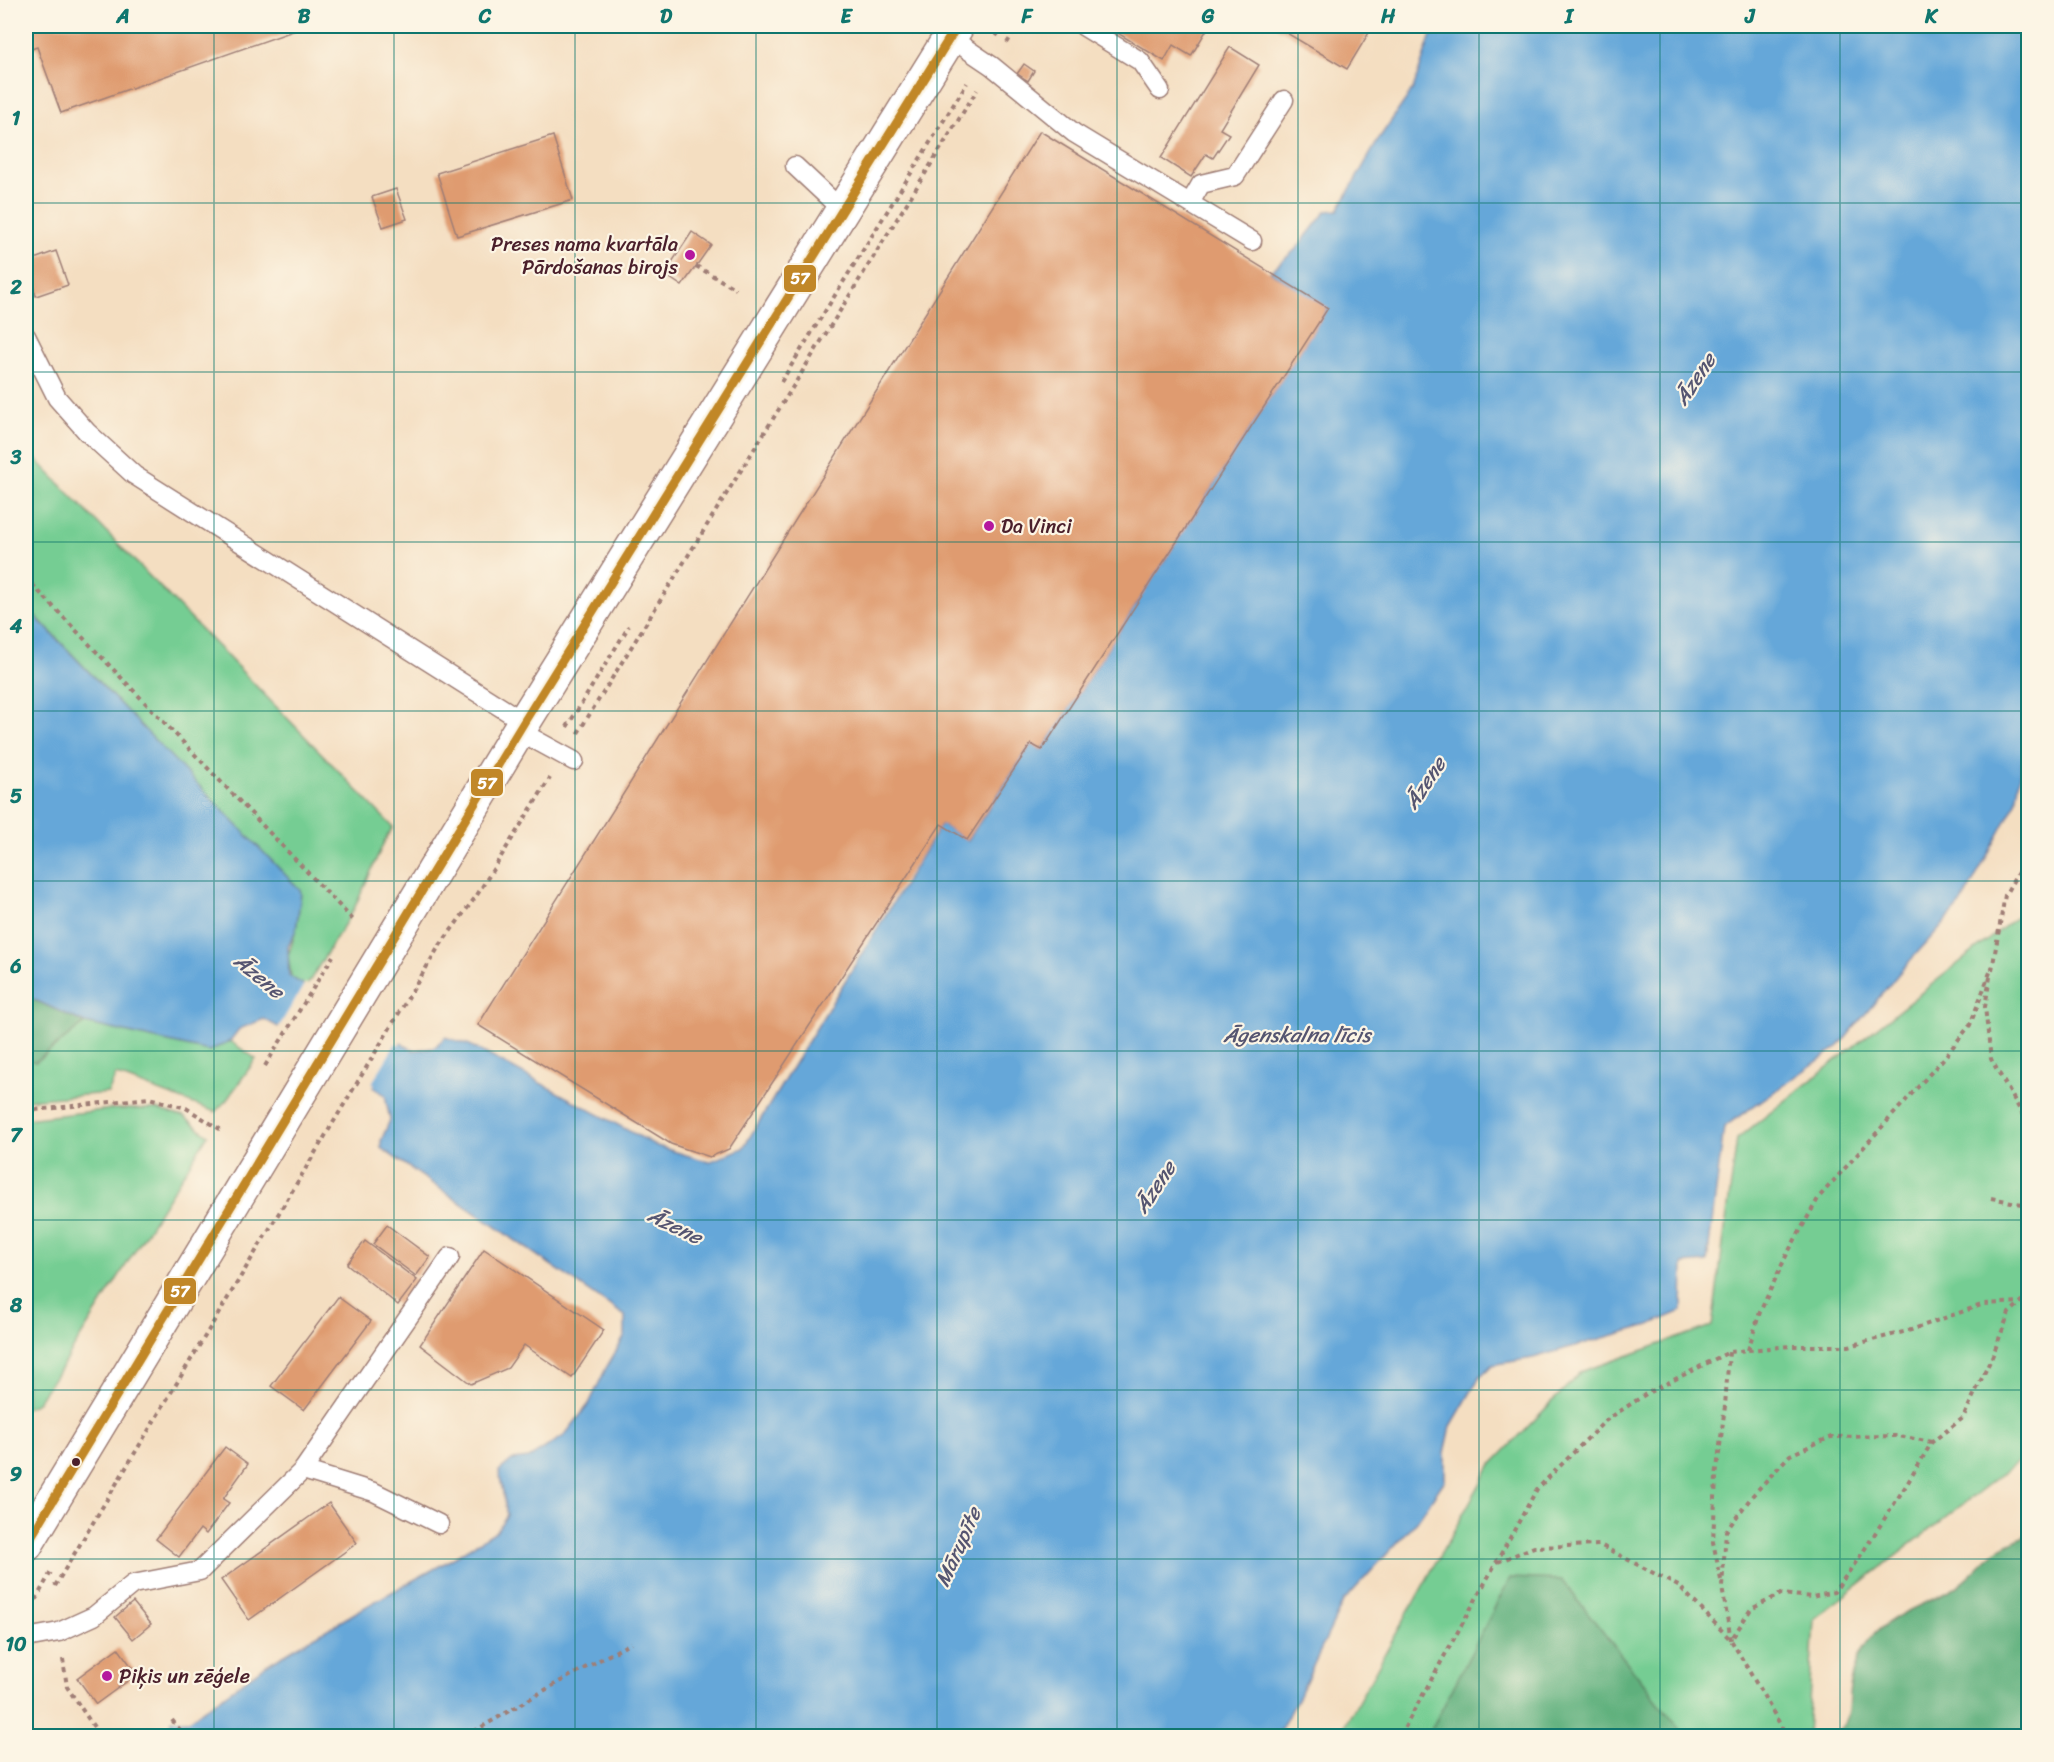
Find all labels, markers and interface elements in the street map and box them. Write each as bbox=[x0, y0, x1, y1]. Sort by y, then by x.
text: A bbox=[115, 0, 130, 34]
text: B bbox=[298, 0, 311, 34]
text: C bbox=[478, 0, 492, 34]
text: D bbox=[660, 0, 673, 34]
text: E bbox=[840, 0, 853, 34]
text: F bbox=[1021, 0, 1034, 34]
text: G bbox=[1201, 0, 1215, 34]
text: H bbox=[1380, 0, 1396, 34]
text: I bbox=[1564, 0, 1575, 34]
text: J bbox=[1744, 0, 1756, 34]
text: K bbox=[1924, 0, 1939, 34]
text: 1 bbox=[12, 101, 21, 136]
place label: Preses nama kvartāla Pārdošanas birojs bbox=[491, 227, 679, 285]
marker: Preses nama kvartāla Pārdošanas birojs bbox=[683, 248, 697, 262]
line badge: 57 bbox=[783, 264, 817, 293]
text: 57 bbox=[791, 264, 811, 293]
text: 2 bbox=[9, 270, 22, 305]
water label: Āzene bbox=[1663, 343, 1728, 414]
text: 3 bbox=[10, 440, 22, 475]
place label: Da Vinci bbox=[1001, 509, 1072, 544]
marker: Da Vinci bbox=[982, 519, 996, 533]
text: 4 bbox=[9, 609, 23, 644]
water label: Āzene bbox=[1393, 747, 1458, 818]
line badge: 57 bbox=[470, 768, 504, 797]
text: 57 bbox=[478, 769, 498, 798]
text: 5 bbox=[10, 779, 22, 814]
water label: Āzene bbox=[224, 943, 295, 1010]
text: 6 bbox=[9, 949, 22, 984]
water label: Āgenskalna līcis bbox=[1223, 1016, 1373, 1054]
text: 7 bbox=[10, 1118, 23, 1153]
water label: Āzene bbox=[1123, 1151, 1188, 1222]
water label: Āzene bbox=[640, 1196, 711, 1256]
line badge: 57 bbox=[163, 1277, 197, 1305]
text: 57 bbox=[171, 1277, 191, 1306]
text: 8 bbox=[9, 1288, 23, 1323]
unlabelled marker bbox=[70, 1456, 82, 1468]
text: 9 bbox=[10, 1457, 22, 1492]
water label: Mārupīte bbox=[924, 1499, 993, 1593]
text: 10 bbox=[5, 1627, 27, 1662]
place label: Piķis un zēģele bbox=[119, 1659, 250, 1694]
marker: Piķis un zēģele bbox=[100, 1669, 114, 1683]

